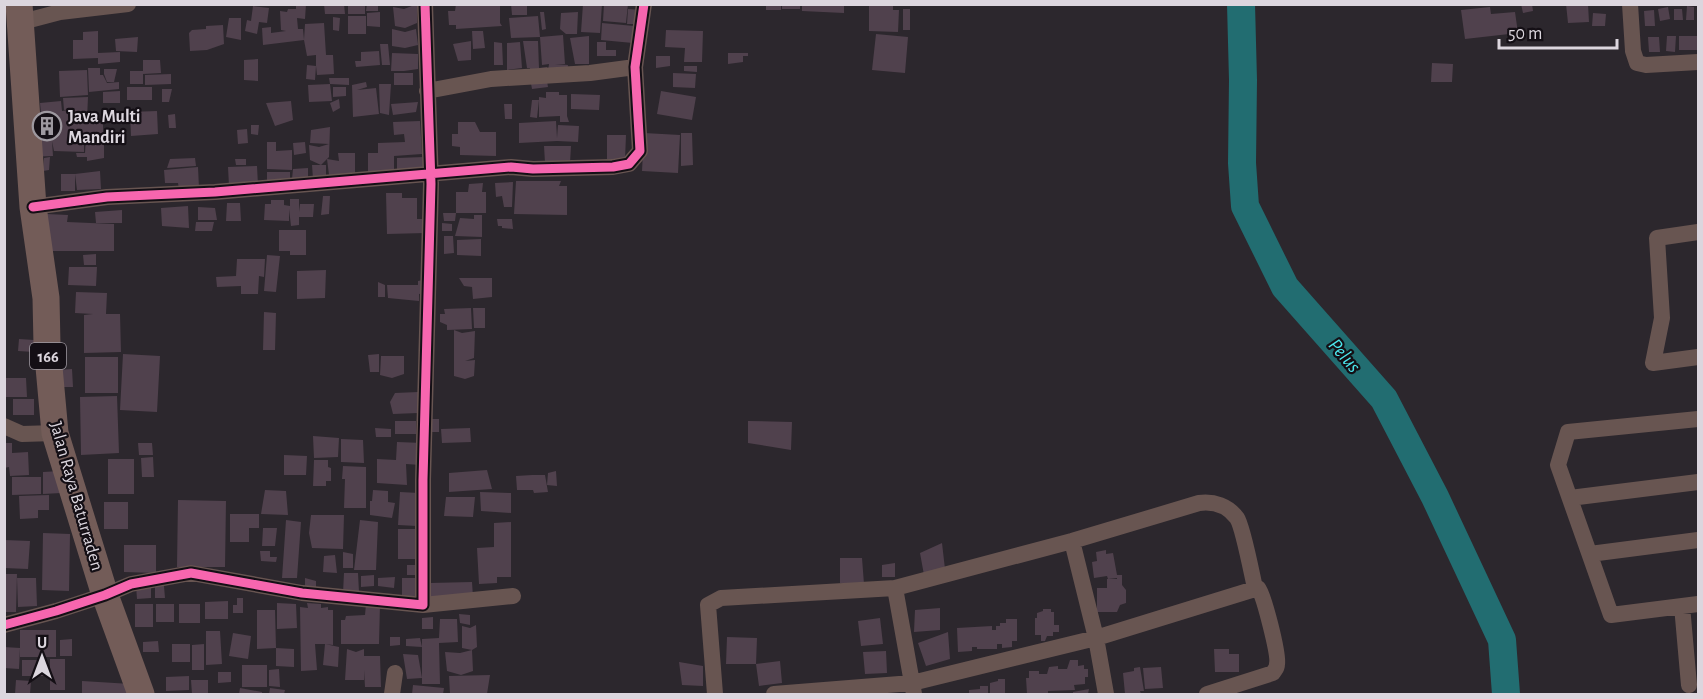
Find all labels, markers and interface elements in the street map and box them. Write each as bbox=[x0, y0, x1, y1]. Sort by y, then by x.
scale bar bbox=[1499, 12, 1618, 50]
text: 50 m bbox=[1508, 25, 1542, 43]
place label: Java Multi Mandiri bbox=[68, 108, 140, 147]
building icon: Java Multi Mandiri bbox=[31, 110, 63, 142]
water label: Pelus bbox=[1324, 335, 1364, 377]
road number: 166 bbox=[30, 343, 66, 369]
street label: Jalan Raya Baturraden bbox=[46, 420, 106, 573]
north arrow bbox=[12, 627, 72, 687]
text: U bbox=[37, 635, 47, 651]

